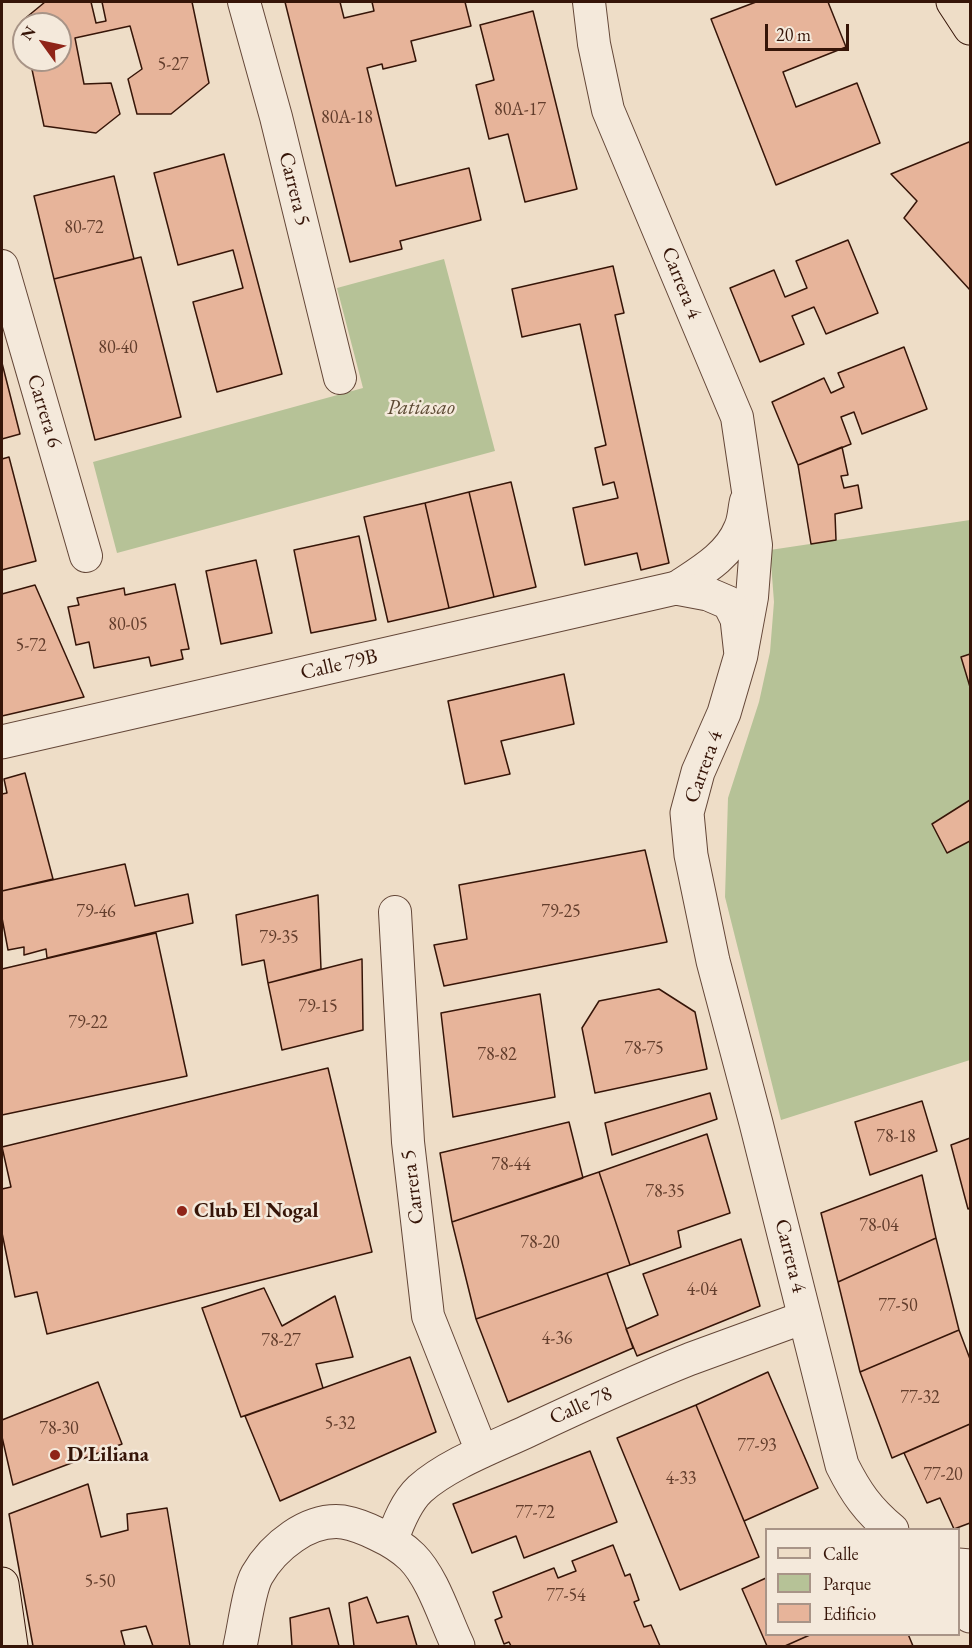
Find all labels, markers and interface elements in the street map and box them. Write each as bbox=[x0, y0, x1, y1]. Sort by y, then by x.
north arrow bbox=[12, 12, 72, 72]
scale bar bbox=[768, 12, 852, 50]
text: N bbox=[16, 22, 40, 44]
text: 20 m bbox=[776, 23, 811, 46]
house number: 5-27 bbox=[158, 54, 188, 76]
house number: 80A-17 bbox=[494, 99, 546, 121]
house number: 80A-18 bbox=[321, 107, 373, 129]
street label: Carrera 5 bbox=[273, 149, 315, 229]
house number: 80-72 bbox=[64, 217, 104, 239]
street label: Carrera 4 bbox=[655, 243, 707, 323]
house number: 80-40 bbox=[98, 337, 138, 359]
street label: Carrera 6 bbox=[21, 371, 67, 451]
park label: Patiasao bbox=[387, 395, 455, 421]
house number: 80-05 bbox=[108, 614, 148, 636]
house number: 5-72 bbox=[16, 635, 46, 657]
street label: Calle 79B bbox=[298, 644, 380, 686]
street label: Carrera 4 bbox=[679, 727, 729, 807]
house number: 79-46 bbox=[76, 901, 116, 923]
house number: 79-25 bbox=[541, 901, 581, 923]
house number: 79-35 bbox=[259, 927, 299, 949]
house number: 79-15 bbox=[298, 996, 338, 1018]
house number: 79-22 bbox=[68, 1012, 108, 1034]
house number: 78-75 bbox=[624, 1038, 664, 1060]
house number: 78-82 bbox=[477, 1044, 517, 1066]
house number: 78-18 bbox=[876, 1126, 916, 1148]
street label: Carrera 5 bbox=[396, 1148, 430, 1226]
house number: 78-44 bbox=[491, 1154, 531, 1176]
house number: 78-35 bbox=[645, 1181, 685, 1203]
place label: Club El Nogal bbox=[194, 1198, 318, 1224]
marker: Club El Nogal bbox=[175, 1204, 189, 1218]
house number: 78-04 bbox=[859, 1215, 899, 1237]
street label: Carrera 4 bbox=[769, 1216, 811, 1296]
house number: 78-20 bbox=[520, 1232, 560, 1254]
house number: 4-04 bbox=[687, 1279, 717, 1301]
house number: 77-50 bbox=[878, 1295, 918, 1317]
house number: 4-36 bbox=[542, 1328, 572, 1350]
house number: 78-27 bbox=[261, 1330, 301, 1352]
street label: Calle 78 bbox=[546, 1381, 616, 1431]
house number: 77-32 bbox=[900, 1387, 940, 1409]
house number: 5-32 bbox=[325, 1413, 355, 1435]
house number: 78-30 bbox=[39, 1418, 79, 1440]
house number: 77-93 bbox=[737, 1435, 777, 1457]
place label: D'Liliana bbox=[67, 1442, 149, 1468]
marker: D'Liliana bbox=[48, 1448, 62, 1462]
house number: 77-20 bbox=[923, 1464, 963, 1486]
house number: 4-33 bbox=[666, 1468, 696, 1490]
house number: 77-72 bbox=[515, 1502, 555, 1524]
legend bbox=[765, 1528, 960, 1636]
text: Calle bbox=[823, 1542, 859, 1565]
house number: 5-50 bbox=[85, 1571, 115, 1593]
text: Parque bbox=[823, 1572, 871, 1595]
house number: 77-54 bbox=[546, 1585, 586, 1607]
text: Edificio bbox=[823, 1602, 876, 1625]

